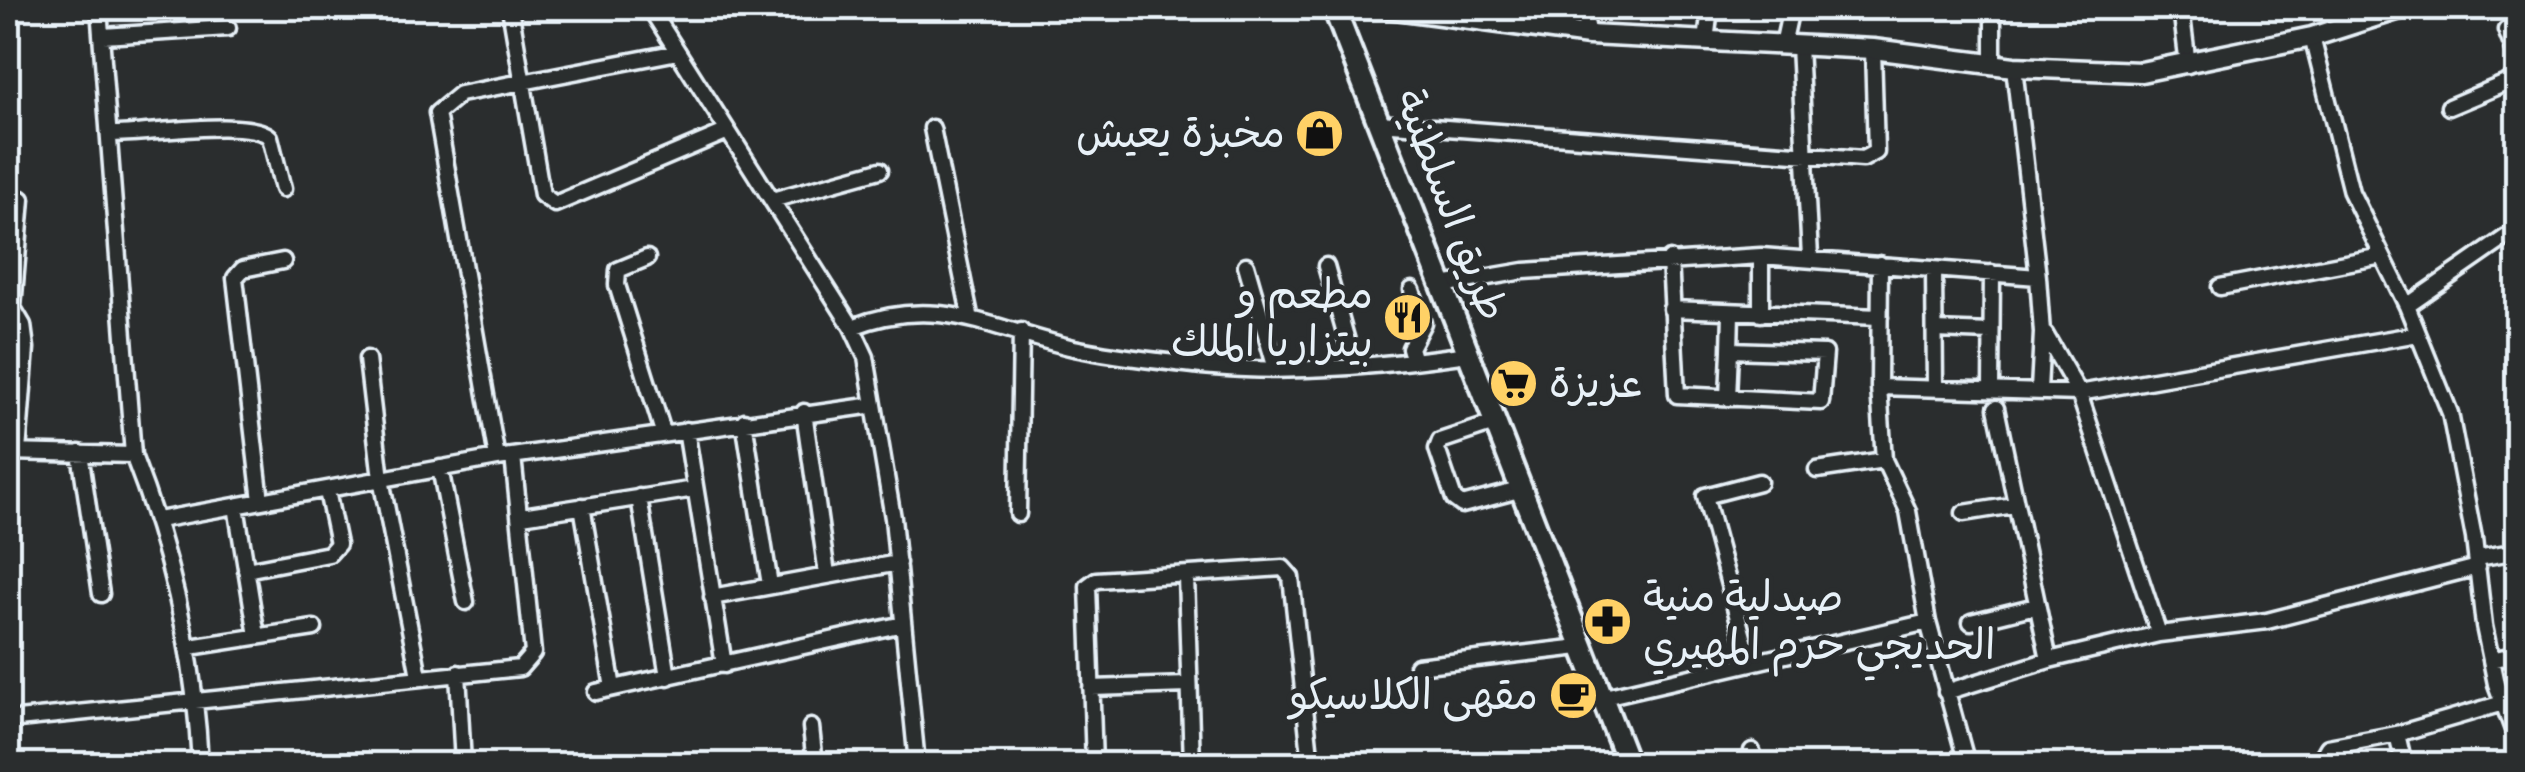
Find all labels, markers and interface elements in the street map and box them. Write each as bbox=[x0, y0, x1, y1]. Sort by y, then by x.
street label: طريق السلطنية bbox=[1383, 82, 1519, 328]
place label: مخبزة يعيش bbox=[1076, 107, 1285, 160]
shop icon: مخبزة يعيش bbox=[1294, 107, 1346, 159]
place label: مطعم و بيتزاريا الملك bbox=[1171, 268, 1373, 369]
restaurant icon: مطعم و بيتزاريا الملك bbox=[1382, 292, 1434, 344]
supermarket icon: عزيزة bbox=[1488, 357, 1540, 409]
place label: عزيزة bbox=[1549, 357, 1643, 410]
place label: صيدلية منية الحديجي حرم المهيري bbox=[1643, 571, 1995, 681]
pharmacy icon: صيدلية منية الحديجي حرم المهيري bbox=[1582, 595, 1634, 647]
place label: مقهى الكلاسيكو bbox=[1287, 669, 1538, 722]
cafe icon: مقهى الكلاسيكو bbox=[1547, 669, 1599, 721]

